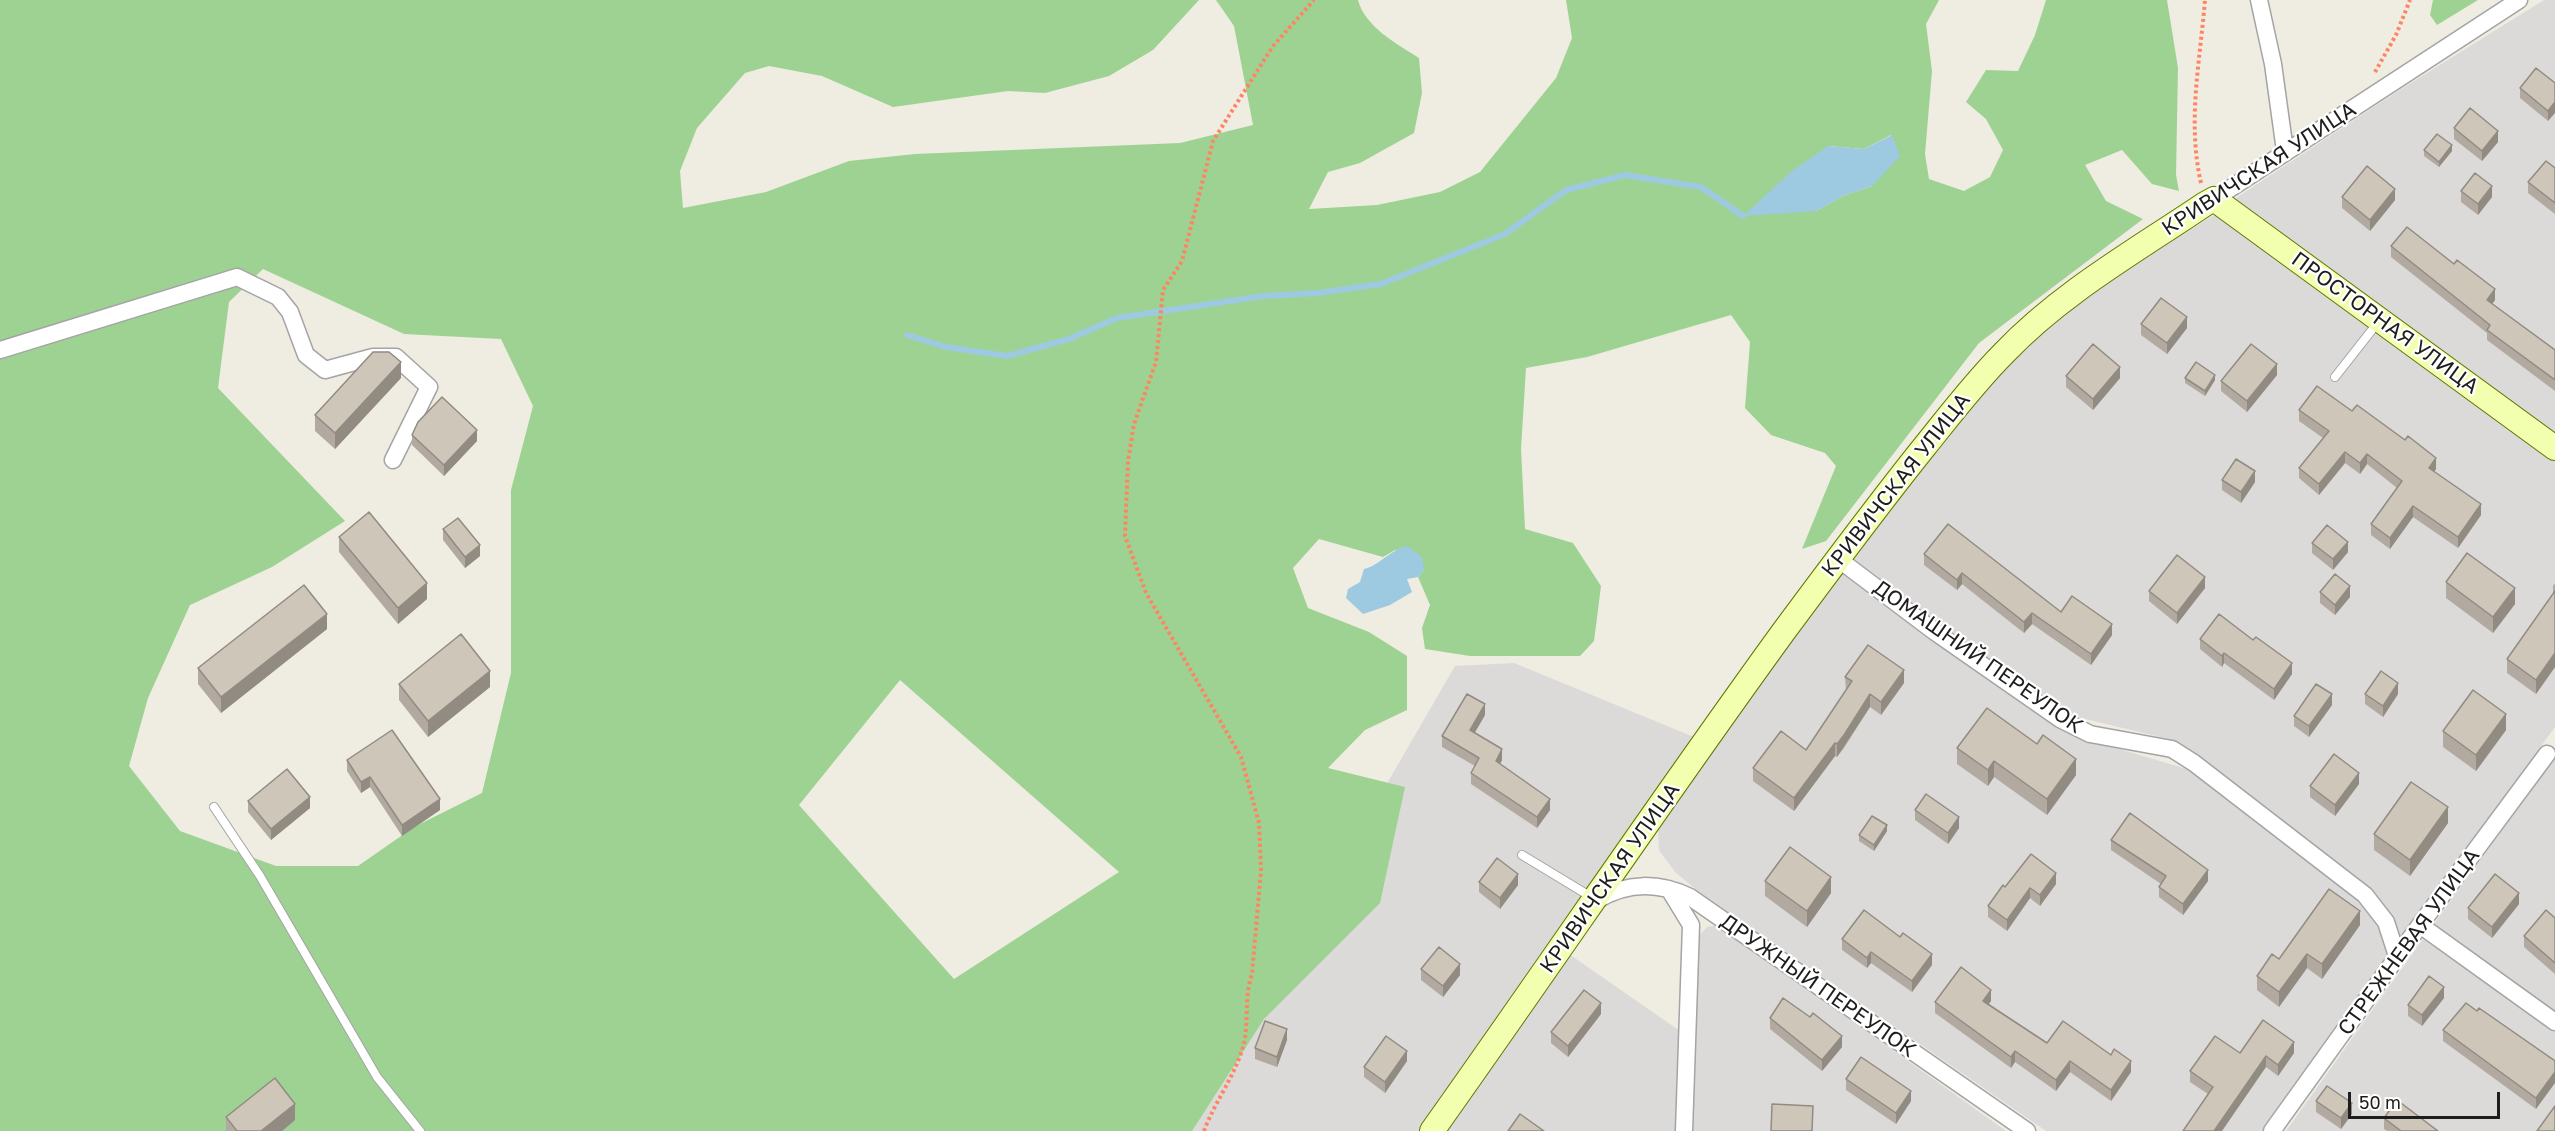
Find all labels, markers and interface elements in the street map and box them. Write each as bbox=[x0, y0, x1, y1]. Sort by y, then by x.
street label: КРИВИЧСКАЯ УЛИЦА bbox=[2157, 97, 2361, 241]
street label: ПРОСТОРНАЯ УЛИЦА bbox=[2287, 247, 2483, 399]
street label: КРИВИЧСКАЯ УЛИЦА bbox=[1816, 388, 1976, 582]
street label: ДОМАШНИЙ ПЕРЕУЛОК bbox=[1869, 575, 2087, 739]
street label: КРИВИЧСКАЯ УЛИЦА bbox=[1535, 778, 1685, 978]
street label: СТРЕЖНЕВАЯ УЛИЦА bbox=[2333, 844, 2485, 1040]
street label: ДРУЖНЫЙ ПЕРЕУЛОК bbox=[1716, 909, 1920, 1063]
scale bar bbox=[2351, 1080, 2502, 1118]
text: 50 m bbox=[2359, 1091, 2401, 1113]

